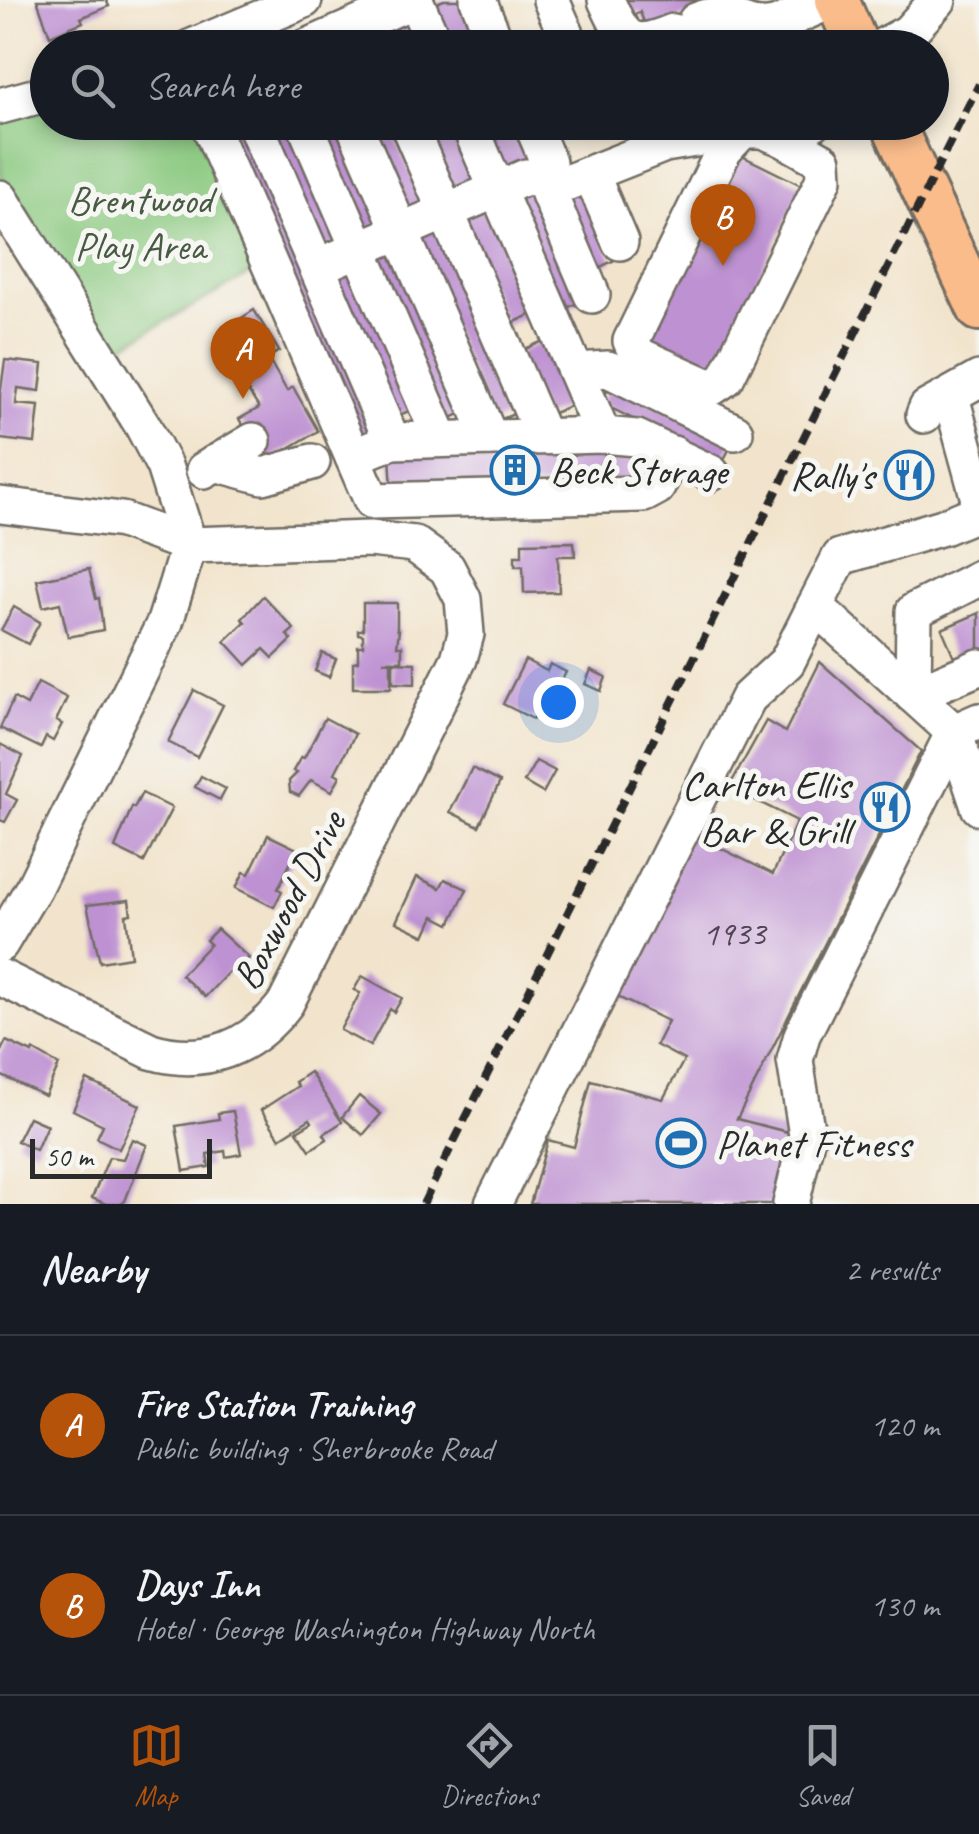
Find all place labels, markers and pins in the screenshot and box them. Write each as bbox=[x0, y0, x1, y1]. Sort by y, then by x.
pin: B bbox=[690, 184, 756, 266]
pin: A bbox=[210, 316, 276, 399]
building icon: Beck Storage bbox=[489, 444, 541, 496]
place label: Beck Storage bbox=[550, 446, 730, 496]
restaurant icon: Rally's bbox=[883, 449, 935, 501]
place label: Rally's bbox=[790, 451, 877, 501]
place label: Carlton Ellis Bar & Grill bbox=[682, 760, 856, 856]
restaurant icon: Carlton Ellis Bar & Grill bbox=[859, 781, 911, 833]
sports icon: Planet Fitness bbox=[655, 1117, 707, 1169]
place label: Planet Fitness bbox=[716, 1119, 914, 1169]

